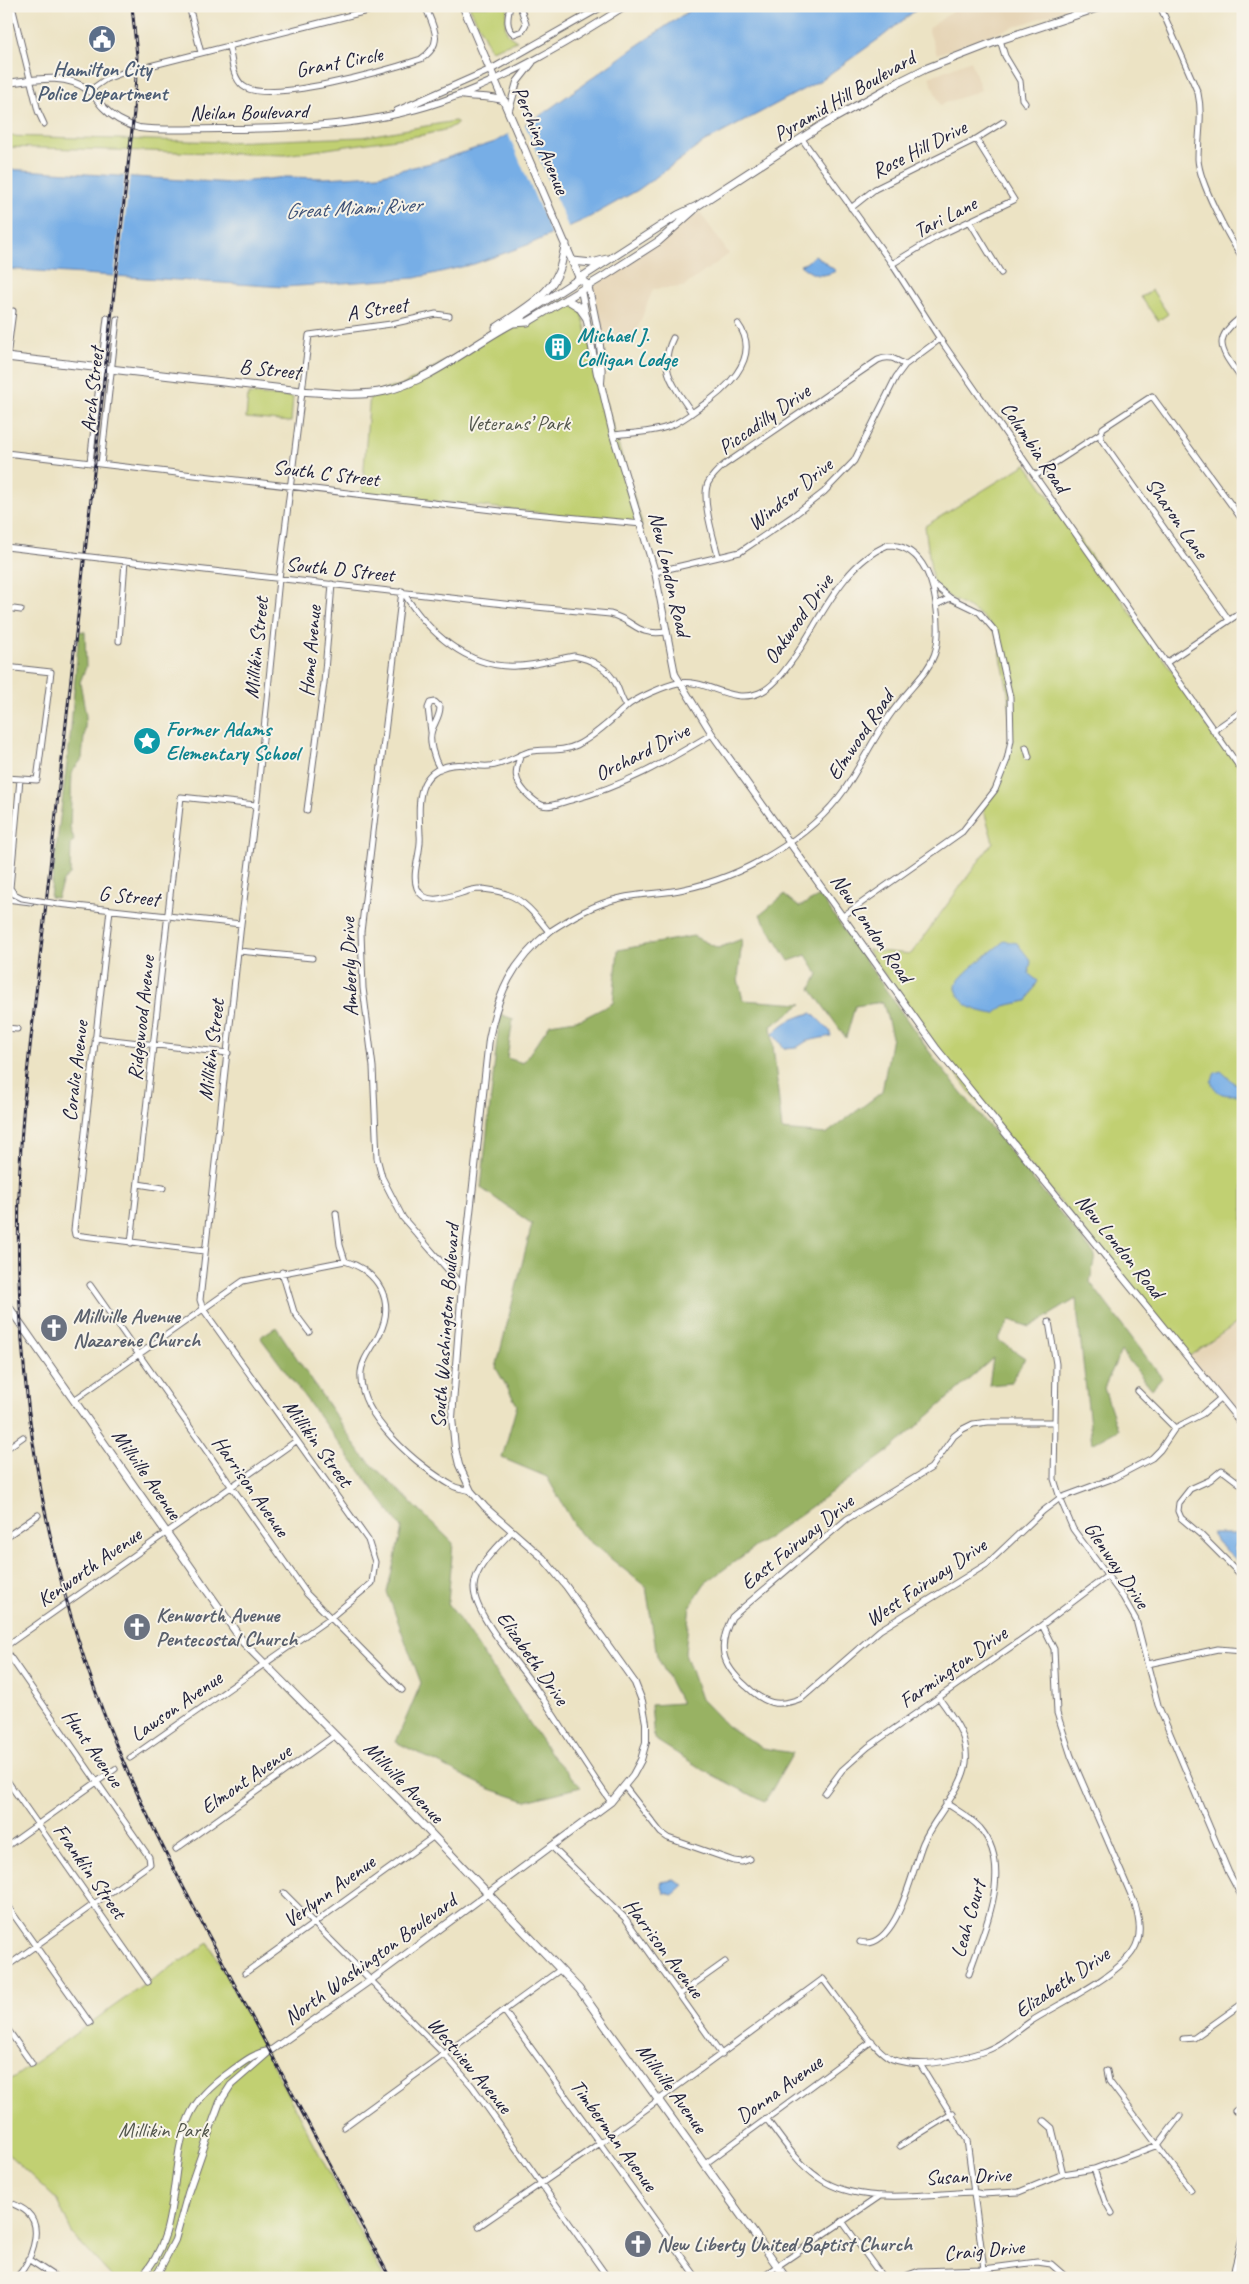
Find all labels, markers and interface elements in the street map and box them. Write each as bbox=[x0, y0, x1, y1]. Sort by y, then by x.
public building icon: Hamilton City Police Department bbox=[87, 24, 117, 54]
street label: Grant Circle bbox=[293, 41, 386, 83]
street label: Pyramid Hill Boulevard bbox=[769, 43, 923, 147]
place label: Hamilton City Police Department bbox=[37, 56, 170, 106]
street label: Pershing Avenue bbox=[507, 82, 576, 199]
street label: Neilan Boulevard bbox=[190, 98, 311, 126]
street label: Rose Hill Drive bbox=[867, 114, 972, 184]
street label: Tari Lane bbox=[909, 189, 983, 244]
water label: Great Miami River bbox=[284, 190, 425, 226]
street label: A Street bbox=[345, 291, 412, 327]
place label: Michael J. Colligan Lodge bbox=[577, 322, 679, 372]
building icon: Michael J. Colligan Lodge bbox=[543, 332, 573, 362]
street label: Arch Street bbox=[75, 343, 110, 434]
street label: B Street bbox=[238, 353, 305, 385]
street label: Piccadilly Drive bbox=[713, 377, 816, 460]
street label: Columbia Road bbox=[995, 397, 1077, 501]
park label: Veterans’ Park bbox=[466, 410, 571, 436]
street label: Windsor Drive bbox=[742, 450, 840, 536]
street label: South C Street bbox=[271, 454, 383, 493]
street label: Sharon Lane bbox=[1140, 472, 1216, 565]
street label: New London Road bbox=[643, 509, 698, 642]
street label: South D Street bbox=[285, 550, 398, 588]
street label: Oakwood Drive bbox=[758, 568, 839, 669]
street label: Millikin Street bbox=[238, 594, 274, 700]
street label: Home Avenue bbox=[293, 603, 327, 698]
street label: Elmwood Road bbox=[821, 682, 902, 785]
place label: Former Adams Elementary School bbox=[166, 716, 304, 766]
street label: Orchard Drive bbox=[590, 717, 695, 787]
place icon: Former Adams Elementary School bbox=[132, 726, 162, 756]
street label: New London Road bbox=[825, 869, 921, 990]
street label: G Street bbox=[97, 880, 164, 912]
street label: Amberly Drive bbox=[334, 916, 364, 1017]
street label: Ridgewood Avenue bbox=[122, 952, 161, 1082]
street label: Millikin Street bbox=[192, 996, 230, 1102]
street label: Coralie Avenue bbox=[56, 1017, 94, 1123]
street label: New London Road bbox=[1070, 1189, 1172, 1306]
street label: South Washington Boulevard bbox=[425, 1220, 465, 1429]
place label: Millville Avenue Nazarene Church bbox=[73, 1303, 201, 1353]
church icon: Millville Avenue Nazarene Church bbox=[39, 1313, 69, 1343]
street label: Millikin Street bbox=[278, 1394, 360, 1493]
street label: Millville Avenue bbox=[106, 1424, 188, 1525]
street label: Harrison Avenue bbox=[207, 1430, 296, 1543]
street label: East Fairway Drive bbox=[735, 1488, 860, 1596]
street label: Glenway Drive bbox=[1078, 1517, 1157, 1615]
street label: Kenworth Avenue bbox=[32, 1521, 147, 1613]
street label: West Fairway Drive bbox=[861, 1531, 992, 1632]
place label: Kenworth Avenue Pentecostal Church bbox=[156, 1602, 298, 1652]
street label: Elizabeth Drive bbox=[491, 1606, 576, 1711]
church icon: Kenworth Avenue Pentecostal Church bbox=[122, 1612, 152, 1642]
street label: Farmington Drive bbox=[894, 1620, 1013, 1714]
street label: Lawson Avenue bbox=[125, 1664, 228, 1747]
street label: Hunt Avenue bbox=[57, 1704, 131, 1794]
street label: Millville Avenue bbox=[358, 1735, 450, 1829]
street label: Elmont Avenue bbox=[196, 1737, 298, 1820]
street label: Franklin Street bbox=[48, 1818, 133, 1925]
street label: Verlynn Avenue bbox=[278, 1848, 381, 1933]
street label: Leah Court bbox=[945, 1875, 992, 1960]
street label: North Washington Boulevard bbox=[279, 1886, 464, 2030]
street label: Harrison Avenue bbox=[618, 1893, 710, 2004]
street label: Elizabeth Drive bbox=[1010, 1940, 1115, 2023]
street label: Westview Avenue bbox=[422, 2011, 519, 2120]
street label: Millville Avenue bbox=[631, 2038, 714, 2139]
street label: Donna Avenue bbox=[731, 2048, 828, 2129]
street label: Timberman Avenue bbox=[565, 2074, 664, 2197]
park label: Millikin Park bbox=[118, 2117, 209, 2143]
street label: Susan Drive bbox=[925, 2161, 1013, 2190]
church icon: New Liberty United Baptist Church bbox=[623, 2229, 653, 2259]
place label: New Liberty United Baptist Church bbox=[657, 2231, 913, 2258]
street label: Craig Drive bbox=[943, 2233, 1027, 2266]

